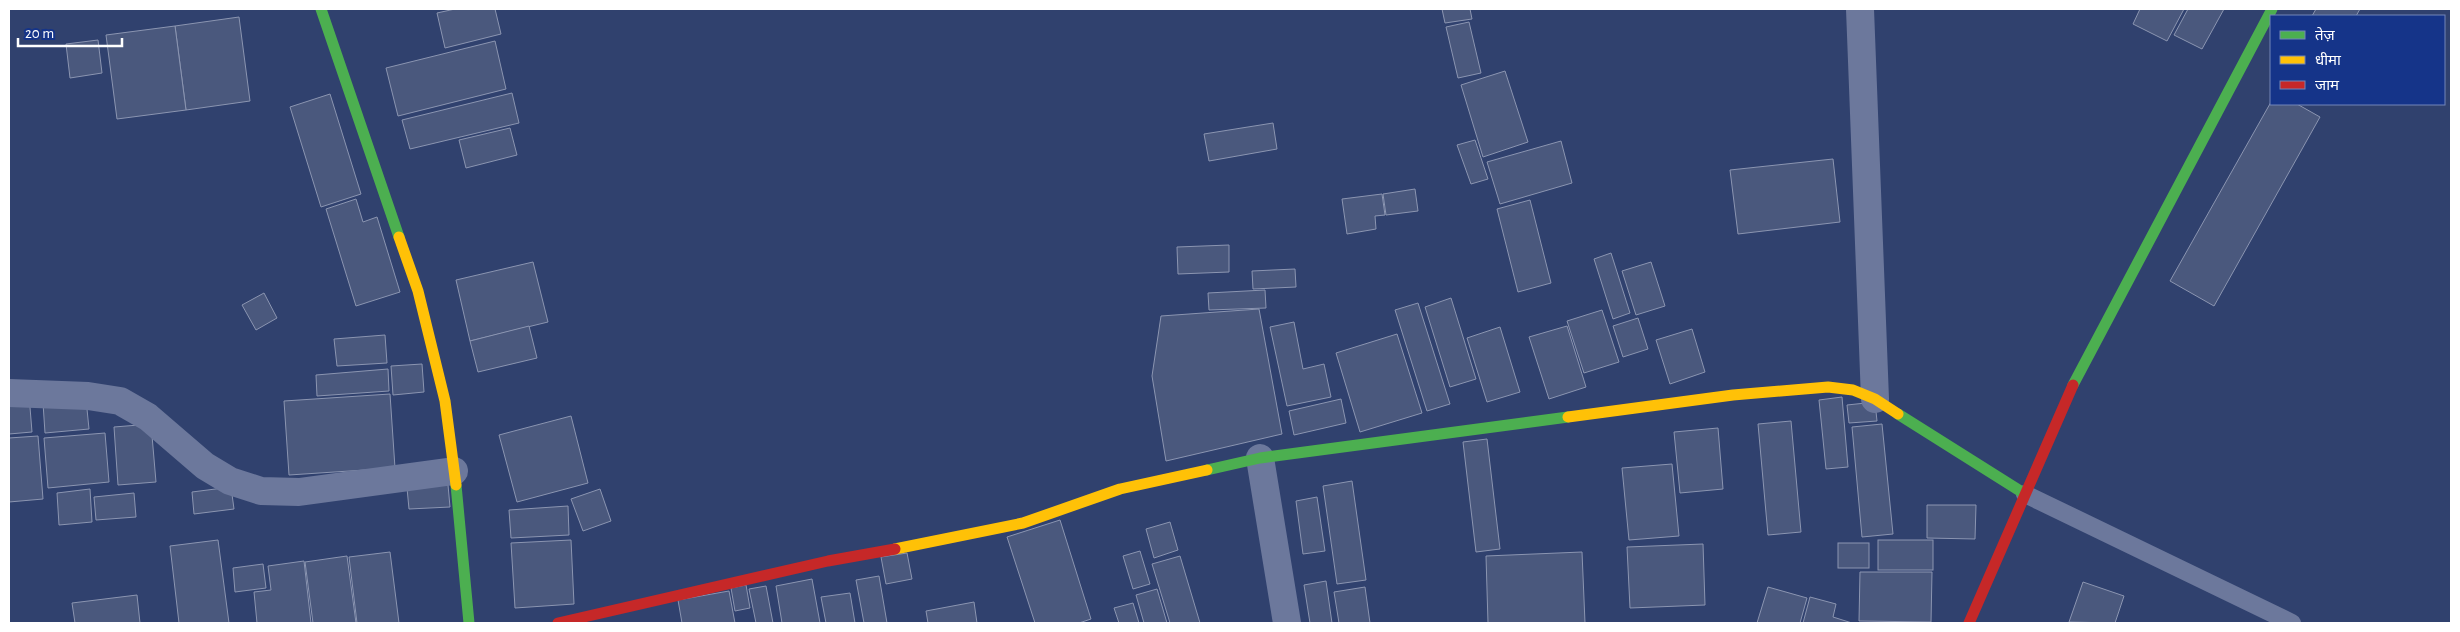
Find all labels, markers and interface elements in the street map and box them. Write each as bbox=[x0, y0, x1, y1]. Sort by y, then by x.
scale bar bbox=[18, 15, 121, 47]
legend bbox=[2270, 15, 2445, 105]
text: 20 m bbox=[25, 26, 54, 41]
text: तेज़ bbox=[2315, 26, 2336, 43]
text: धीमा bbox=[2315, 52, 2342, 68]
text: जाम bbox=[2315, 78, 2340, 93]

